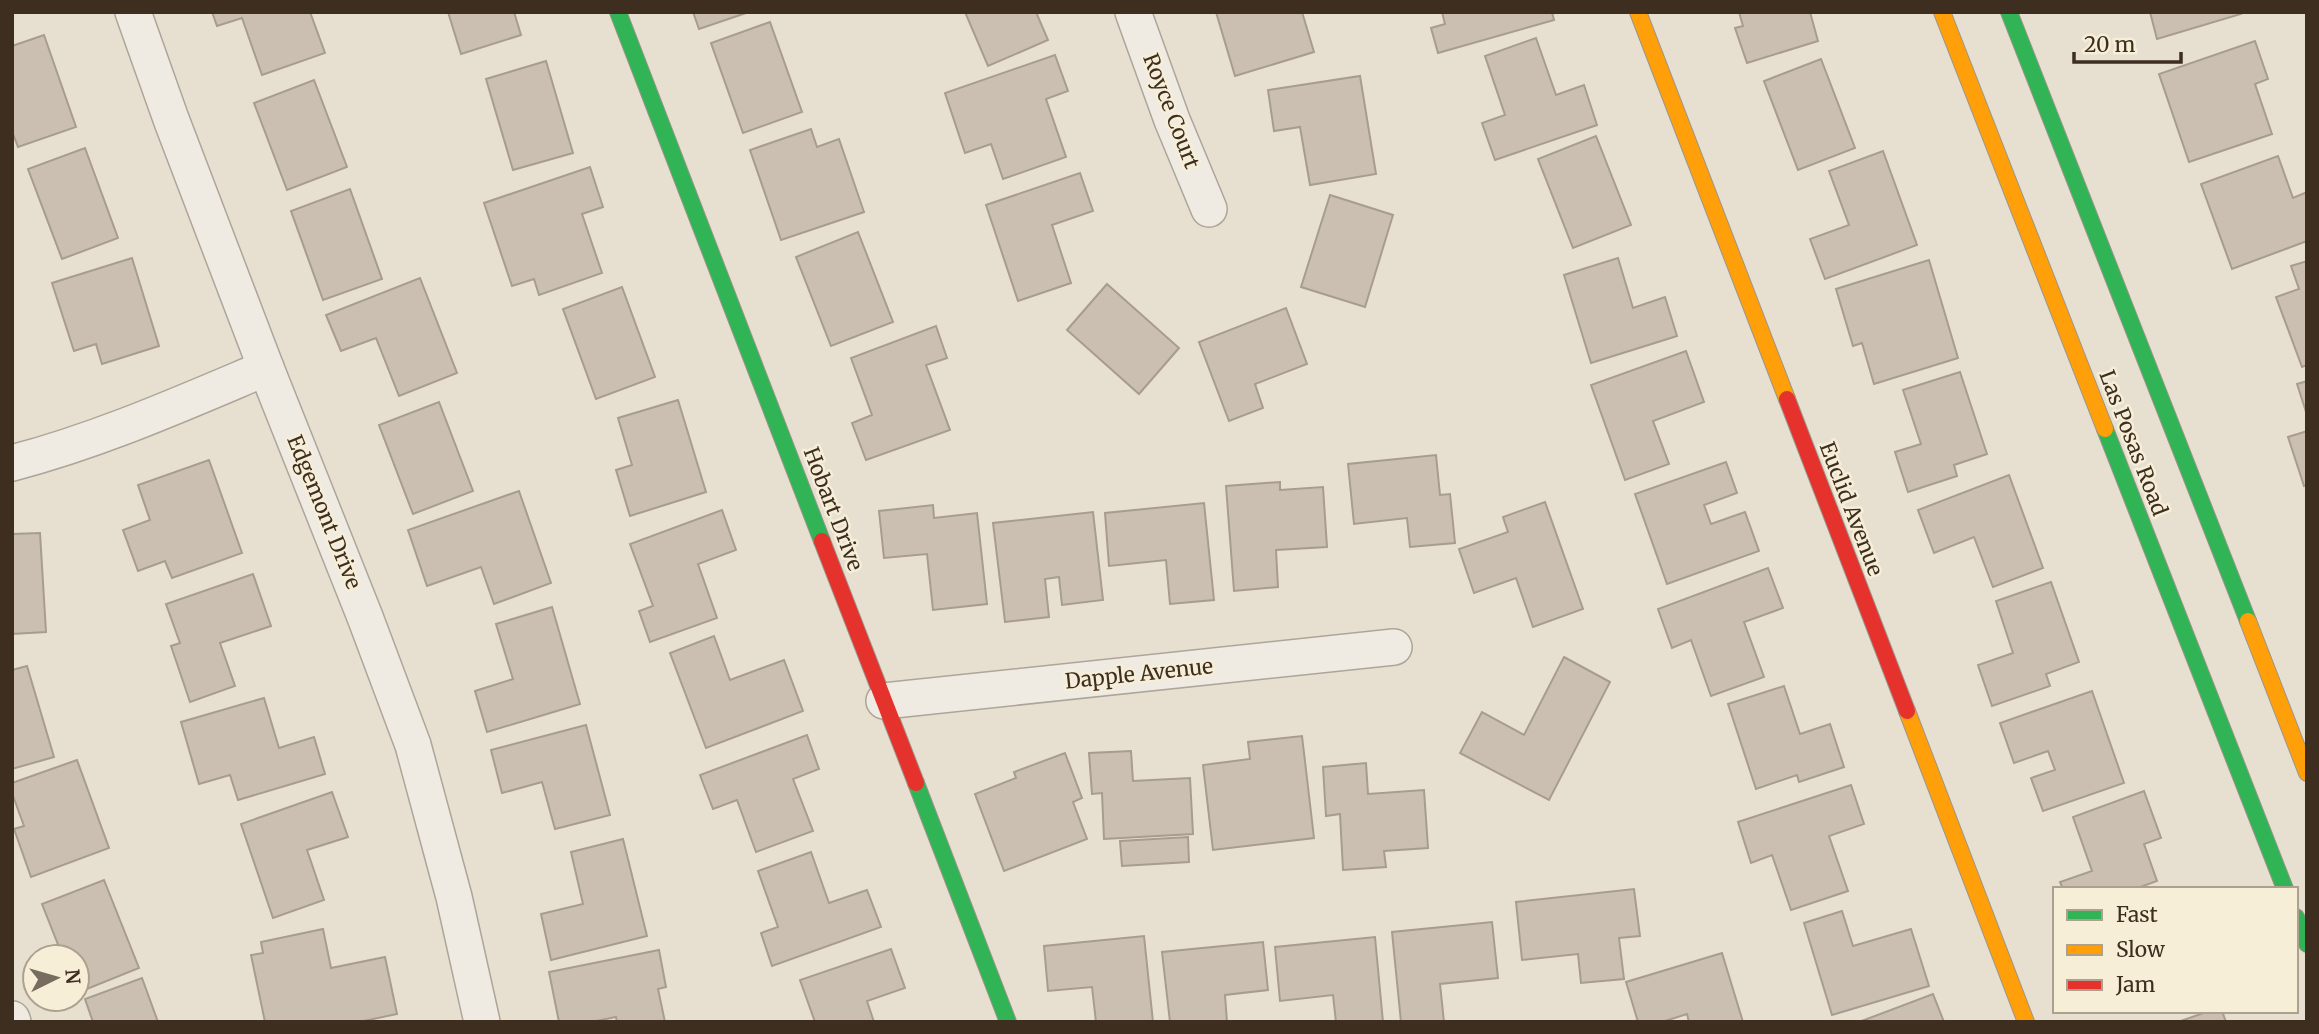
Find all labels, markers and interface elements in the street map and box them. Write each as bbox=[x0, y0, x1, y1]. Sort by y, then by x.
scale bar bbox=[2074, 21, 2181, 65]
text: 20 m bbox=[2084, 31, 2136, 58]
street label: Royce Court bbox=[1137, 49, 1206, 172]
street label: Las Posas Road bbox=[2093, 366, 2174, 520]
street label: Edgemont Drive bbox=[281, 431, 368, 593]
street label: Euclid Avenue bbox=[1814, 438, 1889, 580]
street label: Hobart Drive bbox=[798, 443, 869, 574]
street label: Dapple Avenue bbox=[1064, 652, 1214, 695]
legend bbox=[2053, 887, 2298, 1013]
text: Fast bbox=[2116, 901, 2158, 928]
text: Slow bbox=[2116, 936, 2165, 963]
north arrow bbox=[21, 943, 91, 1013]
text: N bbox=[60, 968, 86, 985]
text: Jam bbox=[2115, 971, 2155, 998]

